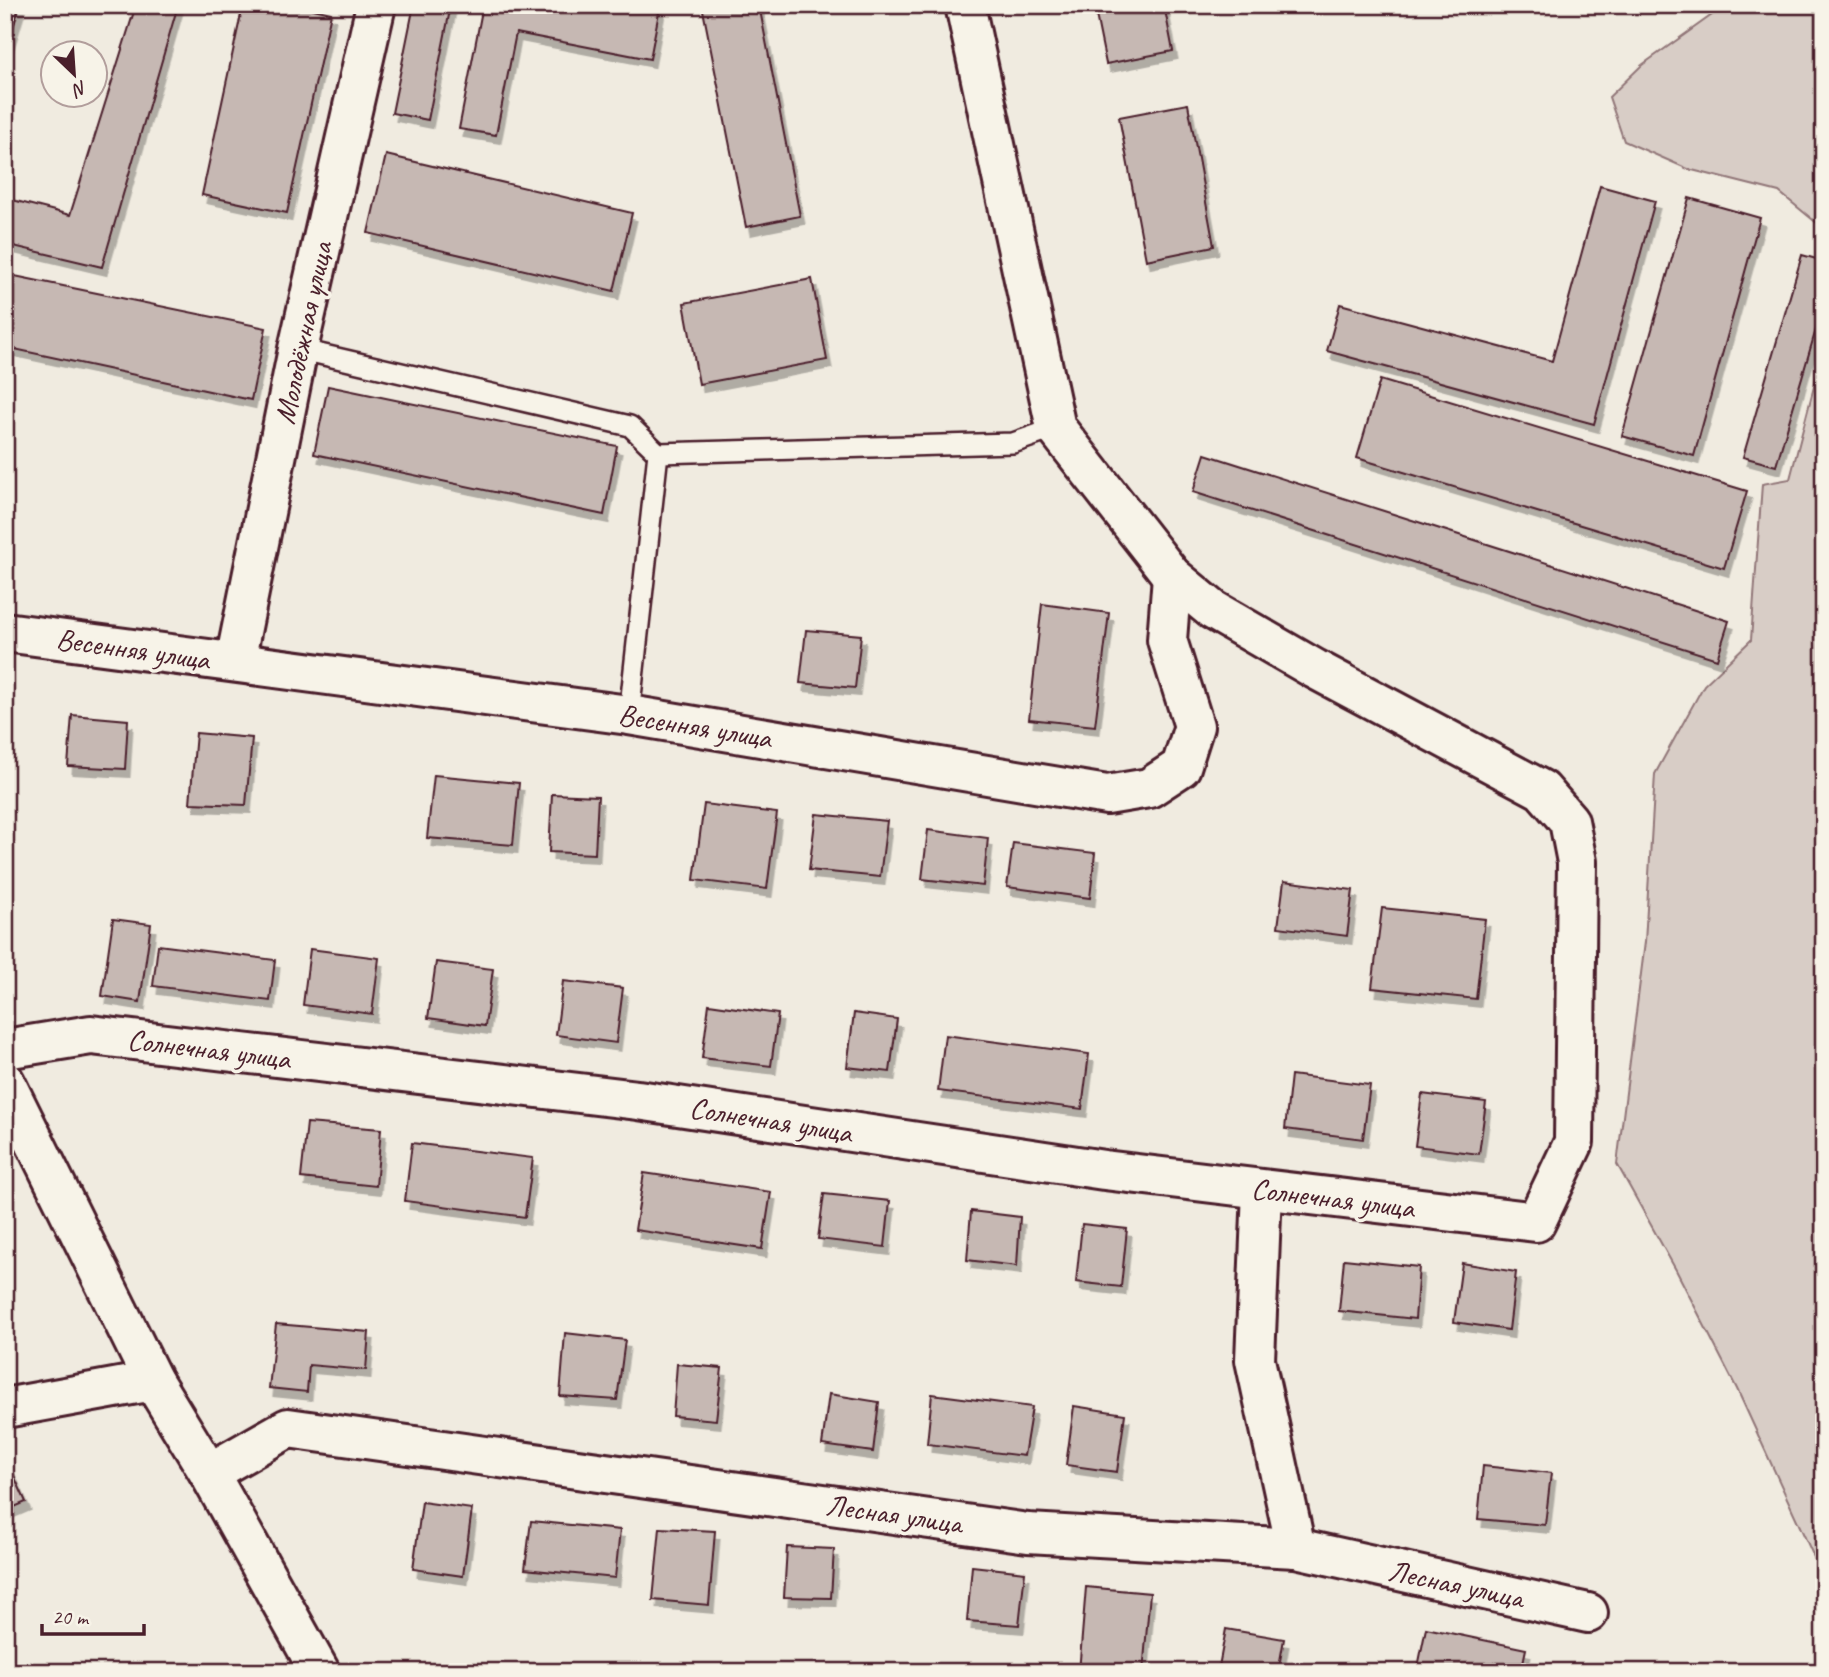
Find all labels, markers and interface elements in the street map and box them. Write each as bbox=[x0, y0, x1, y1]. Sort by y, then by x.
north arrow bbox=[38, 38, 108, 108]
text: N bbox=[67, 75, 91, 103]
street label: Молодёжная улица bbox=[265, 237, 341, 427]
street label: Весенняя улица bbox=[54, 619, 214, 679]
street label: Весенняя улица bbox=[616, 695, 776, 757]
street label: Солнечная улица bbox=[125, 1020, 294, 1078]
street label: Солнечная улица bbox=[687, 1088, 857, 1152]
street label: Солнечная улица bbox=[1249, 1169, 1418, 1227]
street label: Лесная улица bbox=[823, 1486, 967, 1543]
street label: Лесная улица bbox=[1385, 1551, 1530, 1617]
scale bar bbox=[42, 1593, 144, 1637]
text: 20 m bbox=[52, 1604, 90, 1630]

